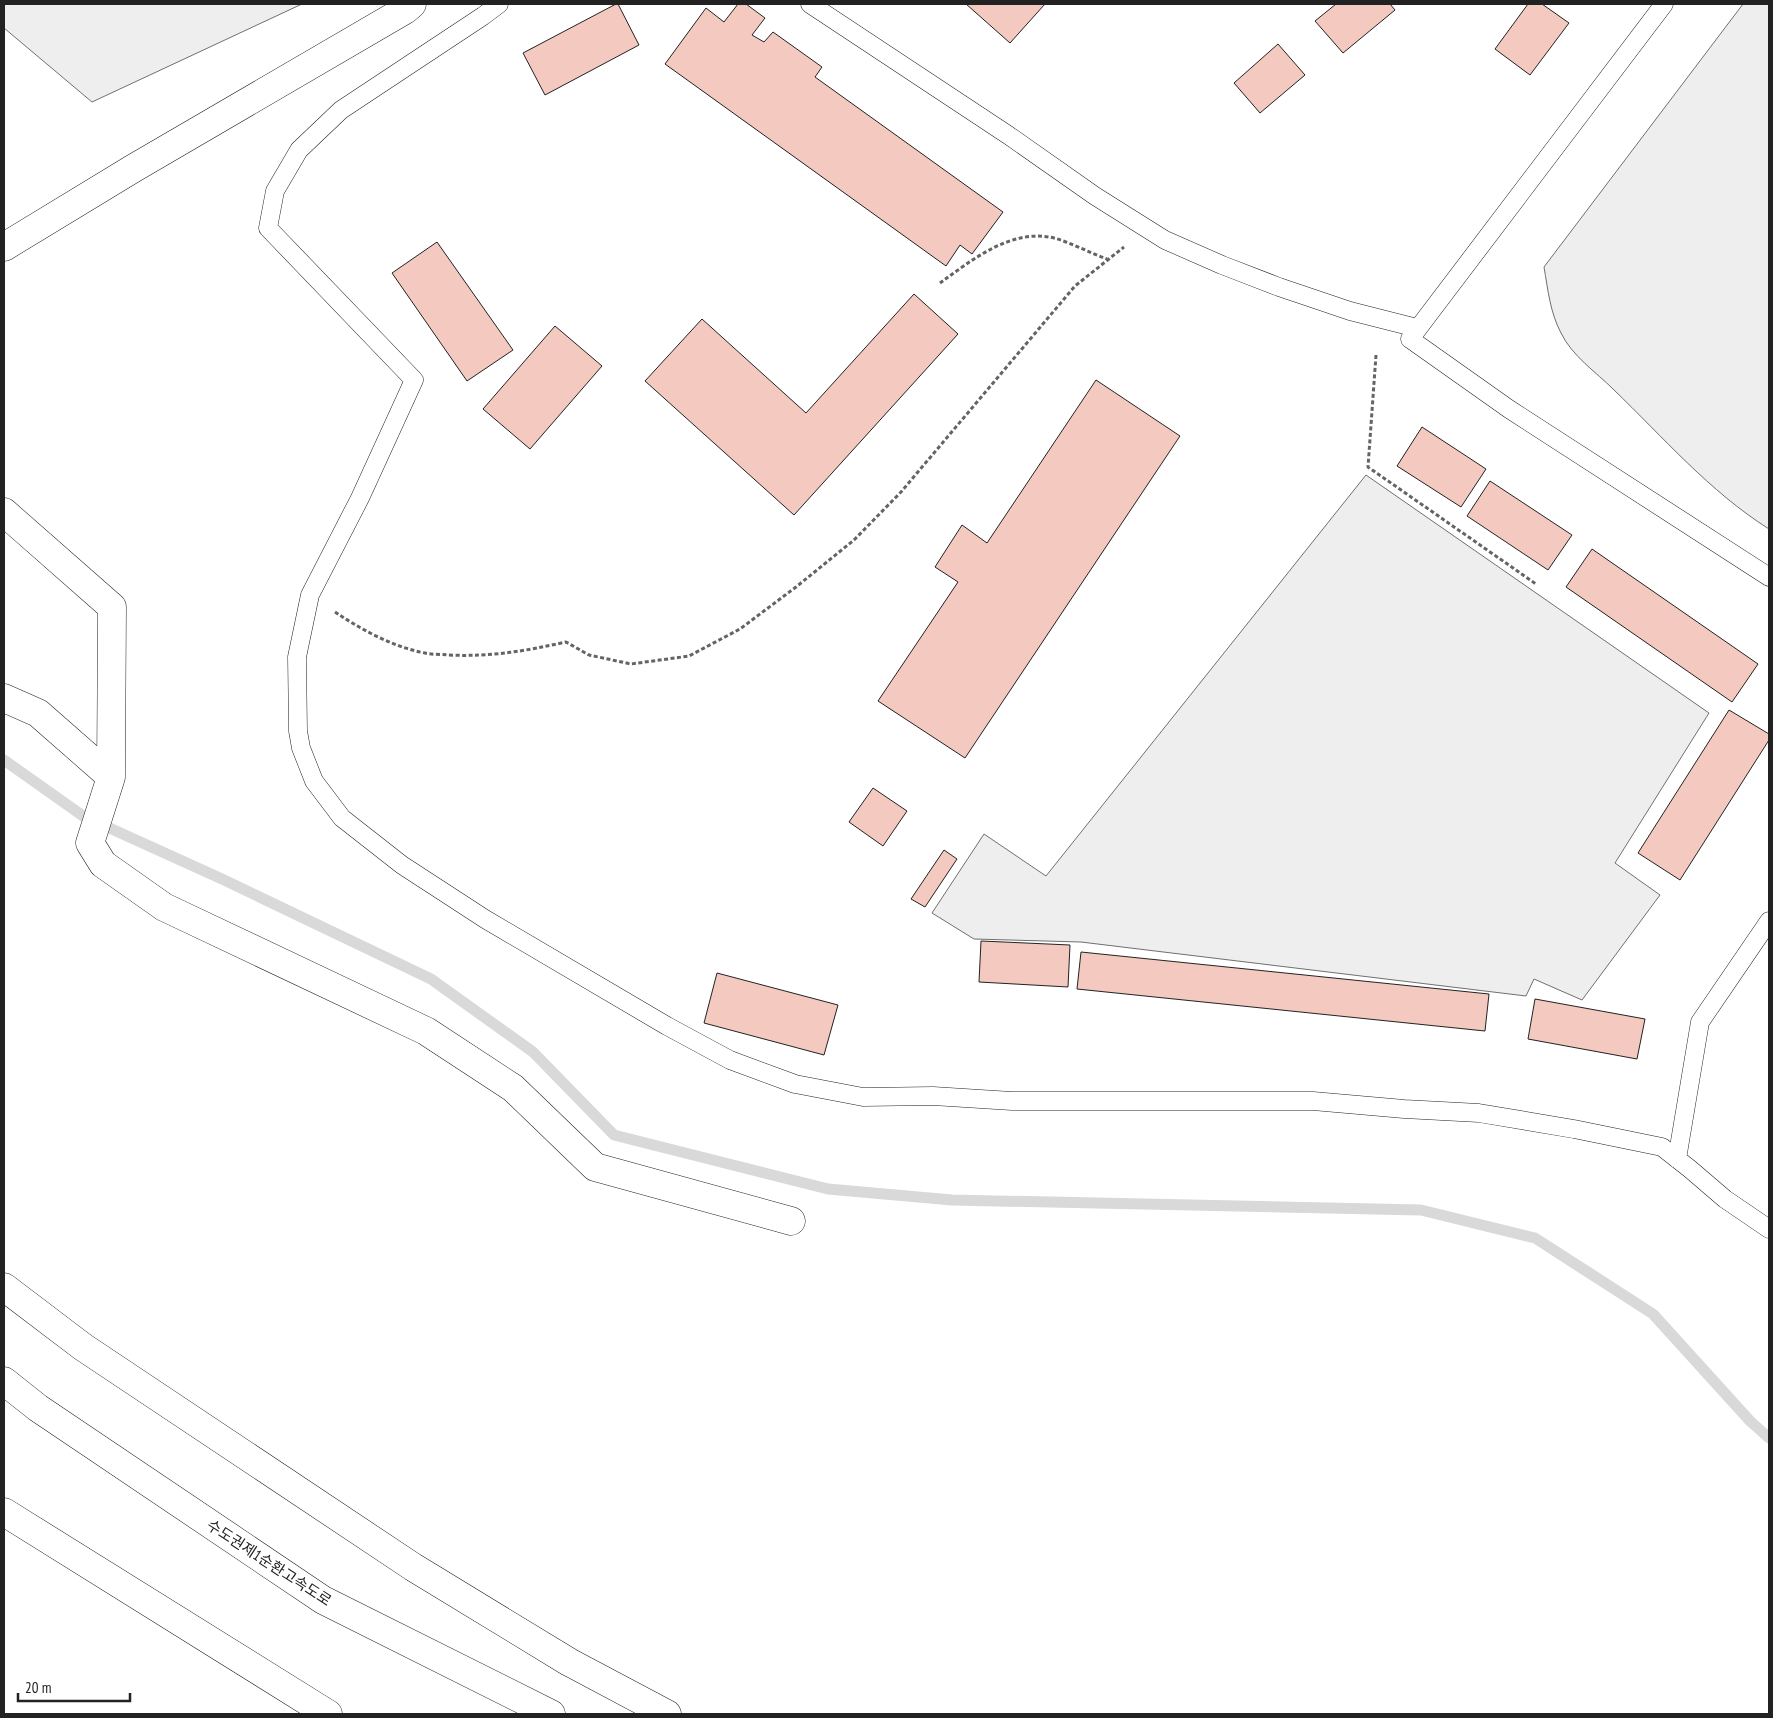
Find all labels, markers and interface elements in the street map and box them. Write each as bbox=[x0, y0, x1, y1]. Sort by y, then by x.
street label: 수도권제1순환고속도로 bbox=[203, 1515, 335, 1610]
scale bar bbox=[18, 1670, 130, 1702]
text: 20 m bbox=[25, 1678, 51, 1697]

